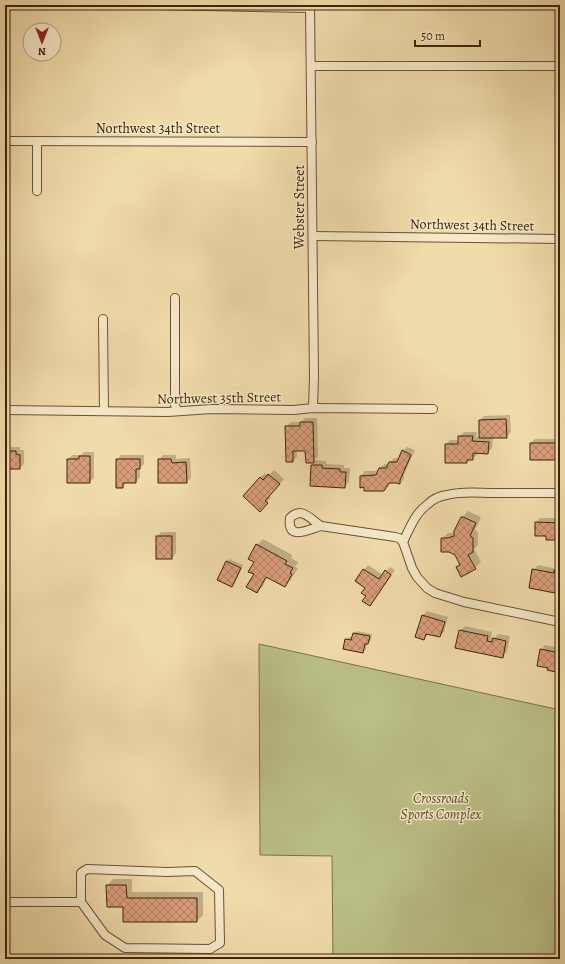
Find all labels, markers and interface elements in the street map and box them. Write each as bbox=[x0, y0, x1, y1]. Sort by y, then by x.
north arrow bbox=[22, 22, 62, 62]
scale bar bbox=[415, 22, 480, 48]
text: 50 m bbox=[421, 28, 445, 44]
text: N bbox=[38, 44, 46, 59]
street label: Northwest 34th Street bbox=[96, 119, 221, 138]
street label: Webster Street bbox=[290, 164, 309, 250]
street label: Northwest 34th Street bbox=[410, 214, 535, 236]
street label: Northwest 35th Street bbox=[157, 387, 282, 409]
park label: Crossroads Sports Complex bbox=[401, 789, 482, 824]

